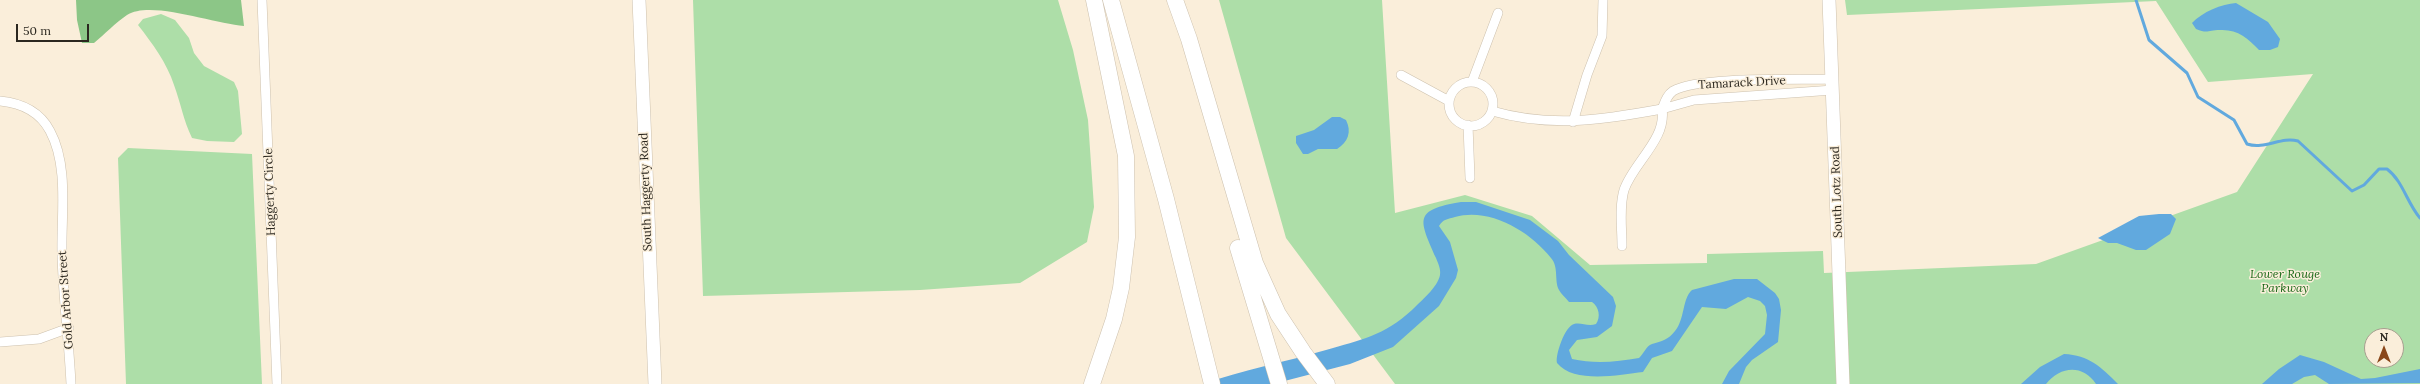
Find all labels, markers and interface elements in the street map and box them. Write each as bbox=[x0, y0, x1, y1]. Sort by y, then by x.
scale bar bbox=[18, 16, 91, 42]
text: 50 m bbox=[23, 23, 51, 38]
street label: Tamarack Drive bbox=[1698, 74, 1786, 92]
street label: South Haggerty Road bbox=[637, 133, 655, 251]
street label: South Lotz Road bbox=[1828, 146, 1846, 238]
street label: Haggerty Circle bbox=[261, 148, 279, 236]
street label: Gold Arbor Street bbox=[55, 250, 77, 350]
park label: Lower Rouge Parkway bbox=[2250, 268, 2320, 296]
north arrow bbox=[2364, 328, 2404, 368]
text: N bbox=[2380, 330, 2388, 344]

